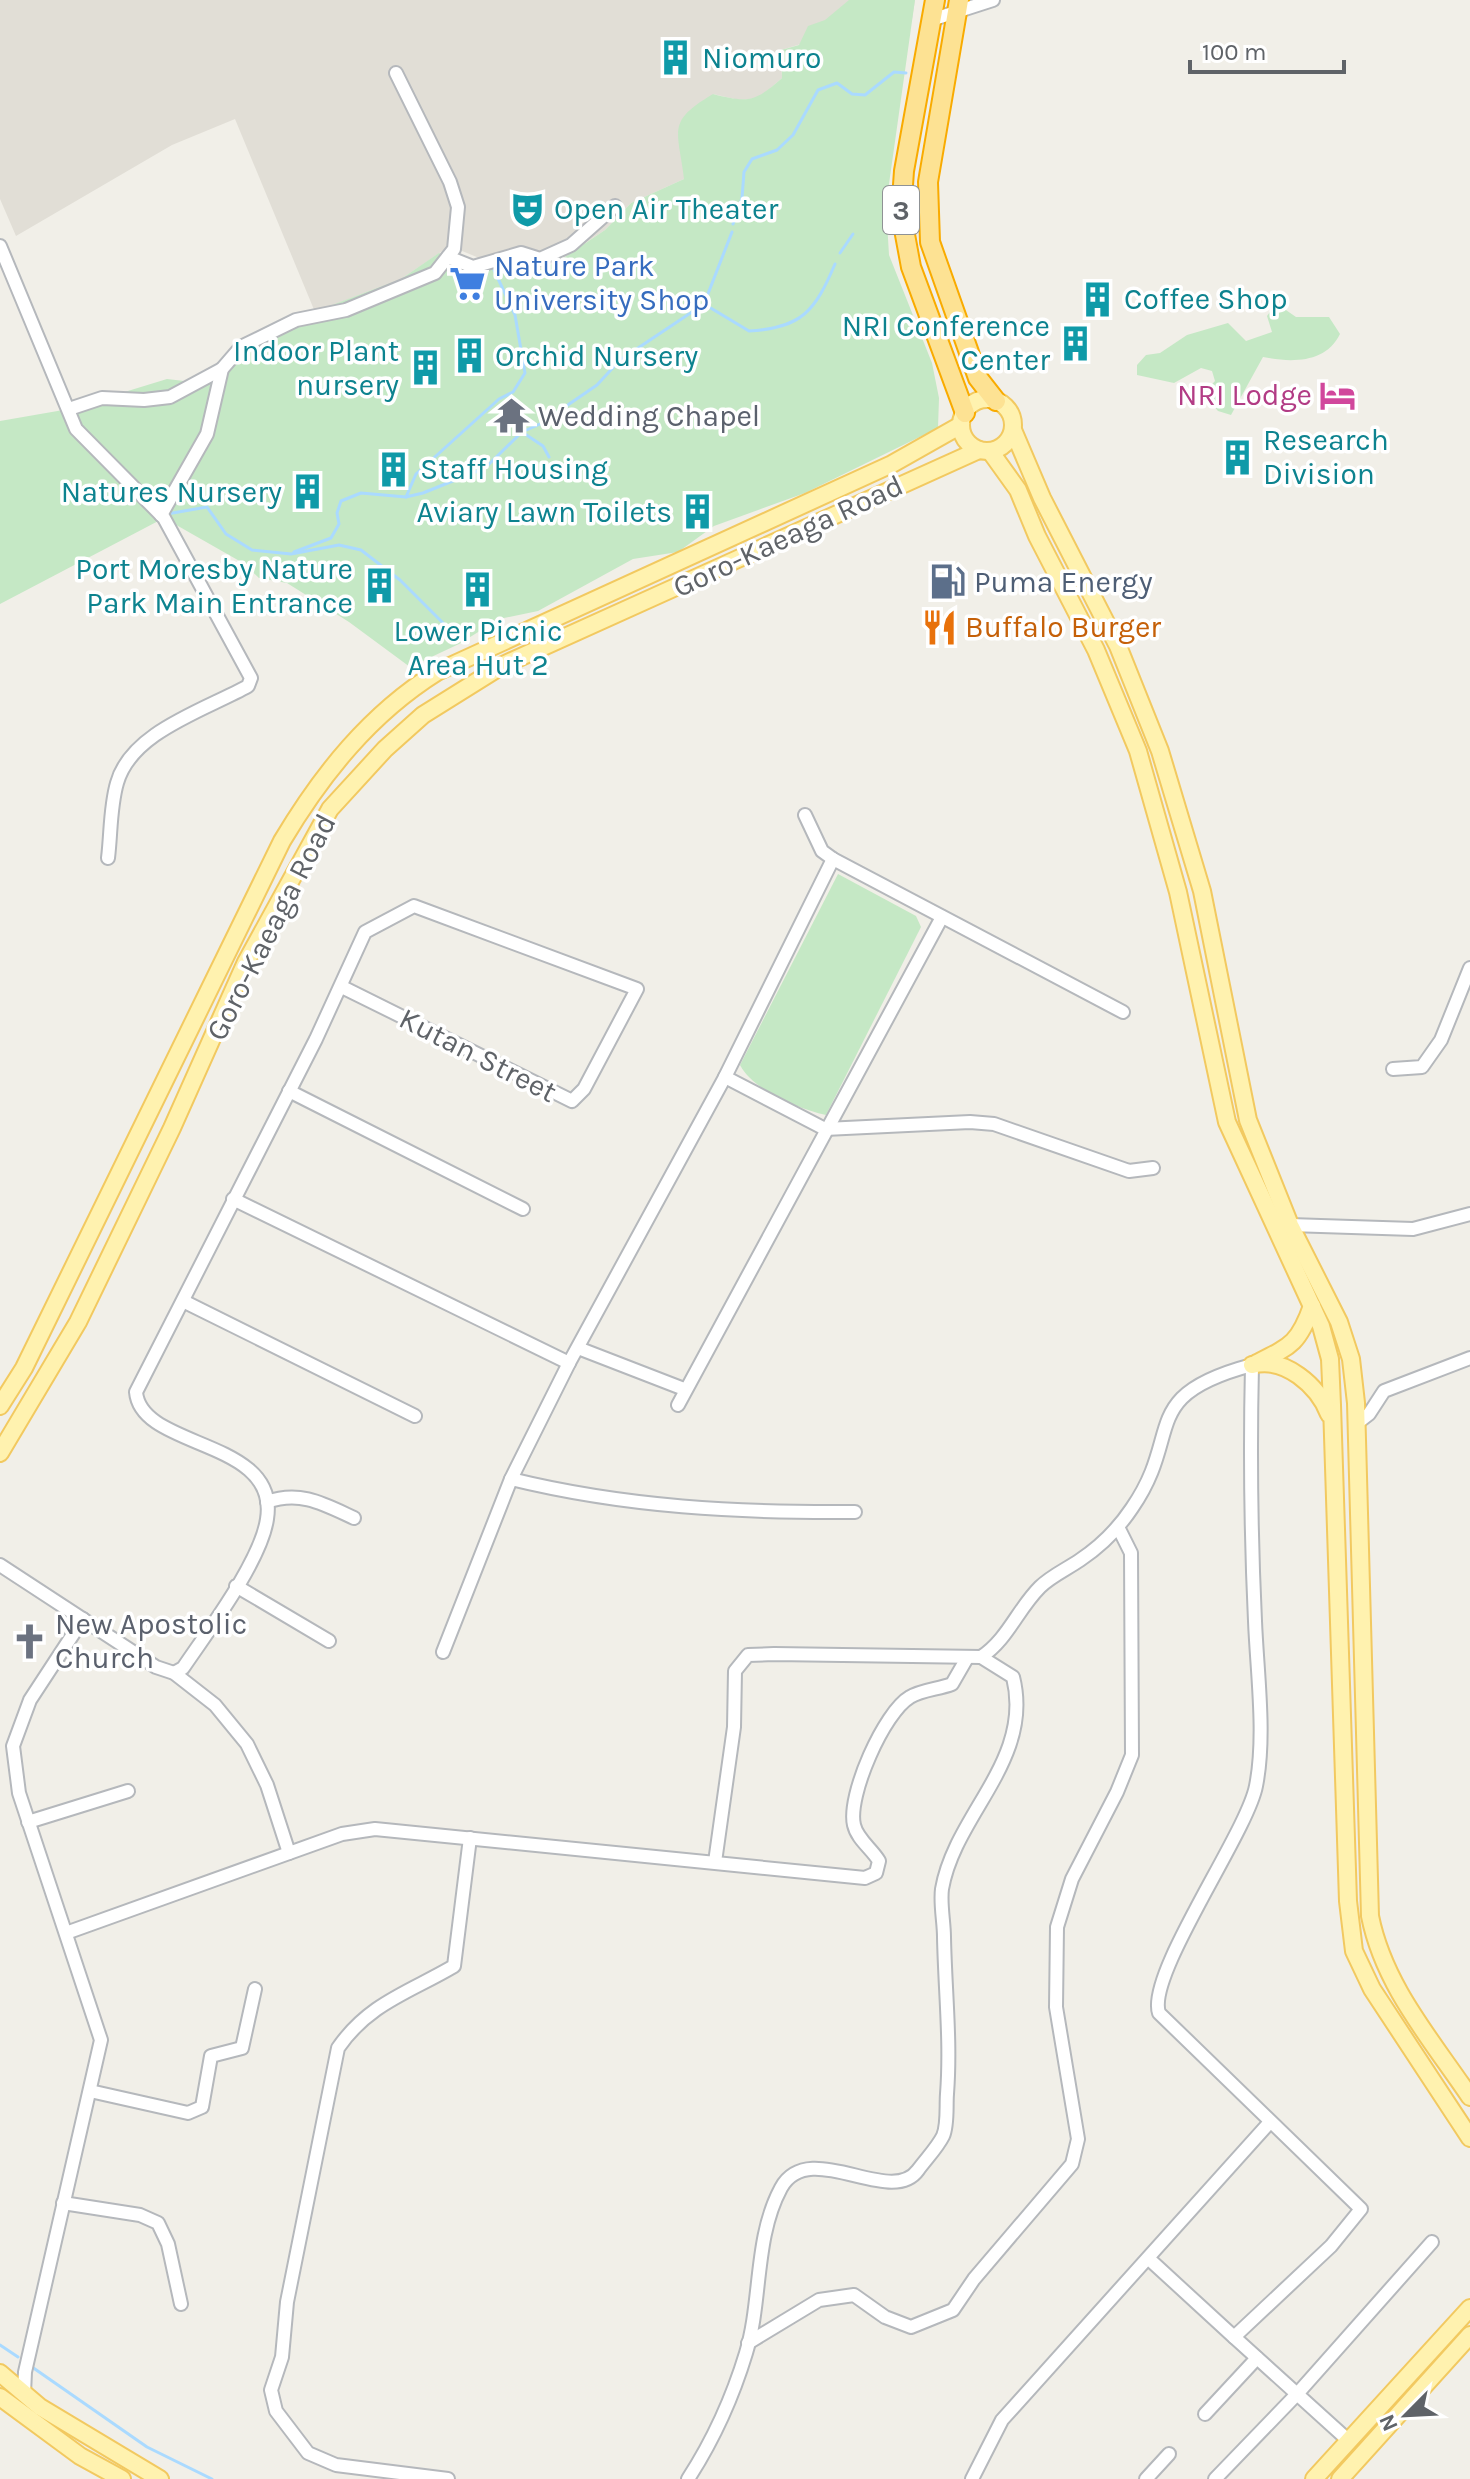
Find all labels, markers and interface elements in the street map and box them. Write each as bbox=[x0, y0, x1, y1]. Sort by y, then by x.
scale bar bbox=[1190, 24, 1344, 74]
text: 100 m bbox=[1202, 38, 1267, 66]
building icon: Niomuro bbox=[657, 39, 695, 77]
place label: Niomuro bbox=[702, 40, 821, 76]
road number: 3 bbox=[883, 186, 919, 234]
theatre icon: Open Air Theater bbox=[509, 190, 547, 228]
place label: Open Air Theater bbox=[554, 191, 778, 227]
place label: Nature Park University Shop bbox=[494, 248, 709, 318]
supermarket icon: Nature Park University Shop bbox=[449, 264, 487, 302]
building icon: Coffee Shop bbox=[1079, 280, 1117, 318]
place label: Coffee Shop bbox=[1124, 281, 1287, 317]
place label: NRI Conference Center bbox=[842, 308, 1050, 378]
building icon: NRI Conference Center bbox=[1057, 324, 1095, 362]
place label: Indoor Plant nursery bbox=[233, 333, 399, 403]
building icon: Orchid Nursery bbox=[450, 337, 488, 375]
place label: Orchid Nursery bbox=[495, 338, 698, 374]
building icon: Indoor Plant nursery bbox=[406, 349, 444, 387]
hotel icon: NRI Lodge bbox=[1319, 376, 1357, 414]
place label: NRI Lodge bbox=[1177, 377, 1312, 413]
temple icon: Wedding Chapel bbox=[493, 397, 531, 435]
place label: Wedding Chapel bbox=[538, 398, 760, 434]
place label: Research Division bbox=[1263, 422, 1389, 492]
building icon: Research Division bbox=[1218, 438, 1256, 476]
building icon: Staff Housing bbox=[375, 450, 413, 488]
place label: Staff Housing bbox=[420, 451, 608, 487]
street label: Goro-Kaeaga Road bbox=[667, 467, 909, 605]
building icon: Natures Nursery bbox=[289, 473, 327, 511]
place label: Natures Nursery bbox=[61, 474, 282, 510]
building icon: Aviary Lawn Toilets bbox=[679, 493, 717, 531]
place label: Aviary Lawn Toilets bbox=[417, 494, 672, 530]
place label: Port Moresby Nature Park Main Entrance bbox=[75, 551, 353, 621]
fuel station icon: Puma Energy bbox=[929, 563, 967, 601]
place label: Puma Energy bbox=[974, 564, 1153, 600]
building icon: Port Moresby Nature Park Main Entrance bbox=[360, 567, 398, 605]
building icon: Lower Picnic Area Hut 2 bbox=[459, 571, 497, 609]
restaurant icon: Buffalo Burger bbox=[920, 608, 958, 646]
place label: Buffalo Burger bbox=[965, 609, 1161, 645]
place label: Lower Picnic Area Hut 2 bbox=[393, 613, 563, 683]
street label: Goro-Kaeaga Road bbox=[198, 808, 344, 1046]
street label: Kutan Street bbox=[393, 1000, 563, 1110]
place label: New Apostolic Church bbox=[55, 1606, 247, 1676]
church icon: New Apostolic Church bbox=[10, 1622, 48, 1660]
north arrow bbox=[1366, 2375, 1446, 2455]
text: N bbox=[1374, 2410, 1404, 2435]

